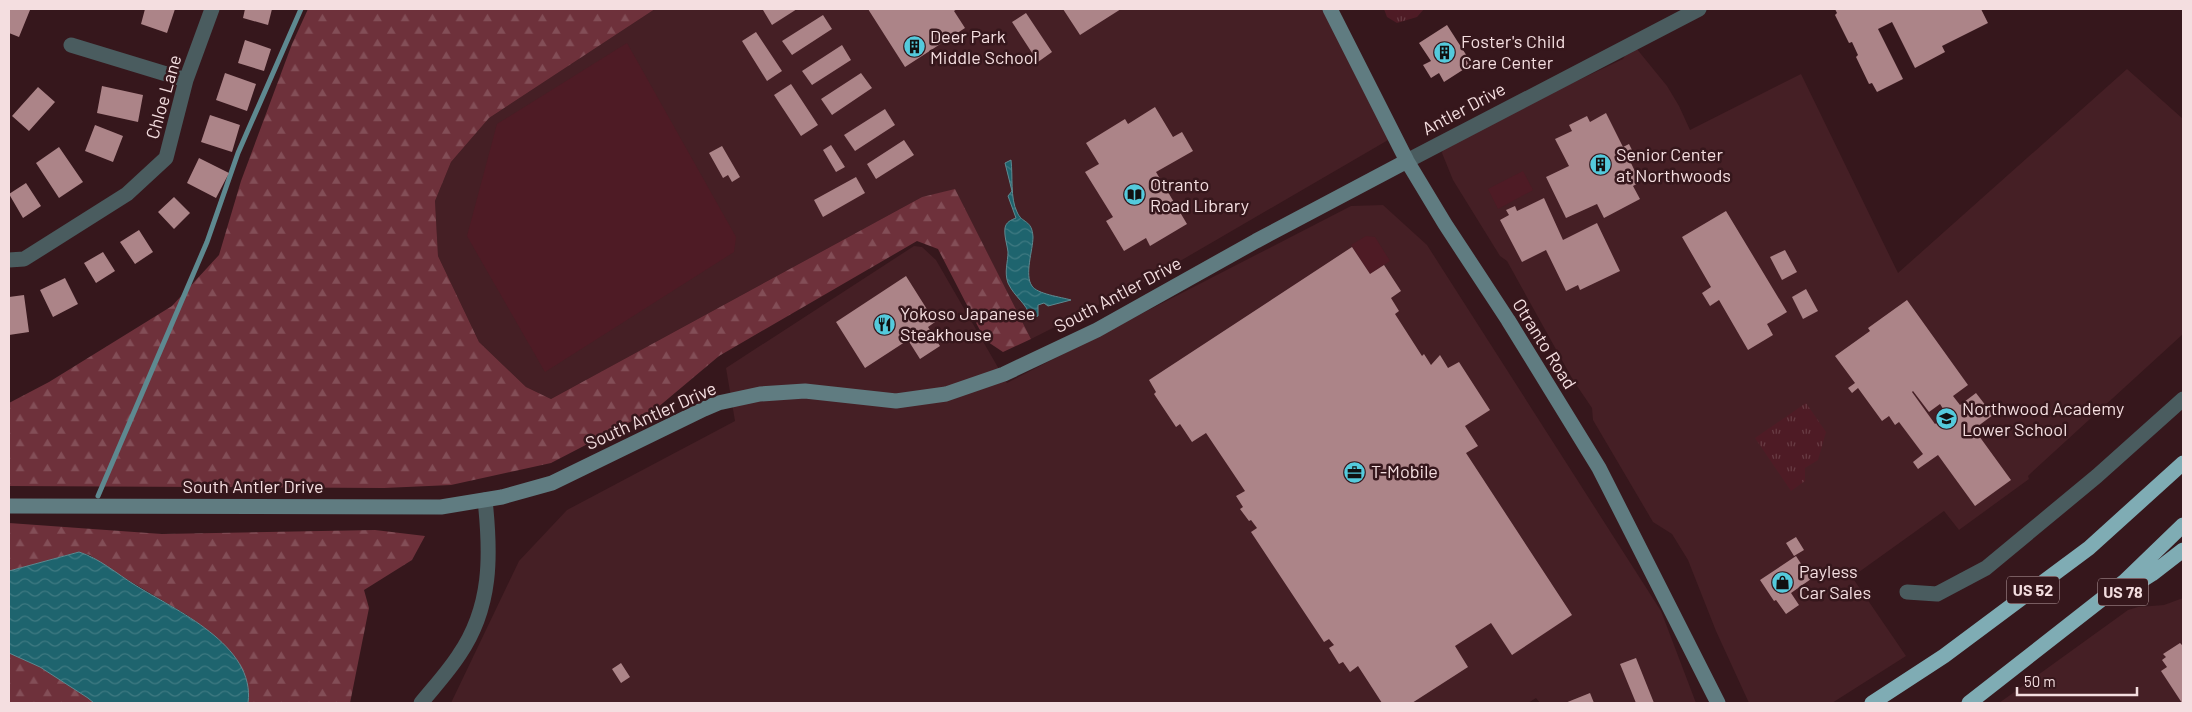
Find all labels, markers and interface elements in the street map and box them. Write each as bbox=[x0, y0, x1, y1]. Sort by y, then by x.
place label: Deer Park Middle School bbox=[930, 25, 1038, 68]
place label: Foster's Child Care Center bbox=[1461, 30, 1565, 73]
building icon: Deer Park Middle School bbox=[902, 35, 926, 59]
building icon: Foster's Child Care Center bbox=[1433, 40, 1457, 64]
street label: Chloe Lane bbox=[141, 52, 186, 141]
street label: Antler Drive bbox=[1418, 77, 1509, 139]
place label: Senior Center at Northwoods bbox=[1616, 143, 1731, 186]
building icon: Senior Center at Northwoods bbox=[1588, 153, 1612, 177]
place label: Otranto Road Library bbox=[1150, 173, 1249, 216]
library icon: Otranto Road Library bbox=[1122, 183, 1146, 207]
street label: South Antler Drive bbox=[1050, 251, 1185, 337]
street label: Otranto Road bbox=[1508, 294, 1581, 393]
place label: Yokoso Japanese Steakhouse bbox=[900, 302, 1035, 345]
restaurant icon: Yokoso Japanese Steakhouse bbox=[872, 312, 896, 336]
street label: South Antler Drive bbox=[582, 376, 719, 454]
place label: Northwood Academy Lower School bbox=[1962, 397, 2124, 440]
school or university icon: Northwood Academy Lower School bbox=[1934, 407, 1958, 431]
office icon: T-Mobile bbox=[1343, 460, 1367, 484]
place label: T-Mobile bbox=[1371, 460, 1438, 482]
street label: South Antler Drive bbox=[183, 475, 324, 497]
place label: Payless Car Sales bbox=[1799, 560, 1871, 603]
shop icon: Payless Car Sales bbox=[1771, 570, 1795, 594]
road number: US 52 bbox=[2007, 576, 2059, 604]
road number: US 78 bbox=[2098, 578, 2148, 606]
scale bar bbox=[2017, 664, 2137, 696]
text: 50 m bbox=[2024, 672, 2056, 690]

